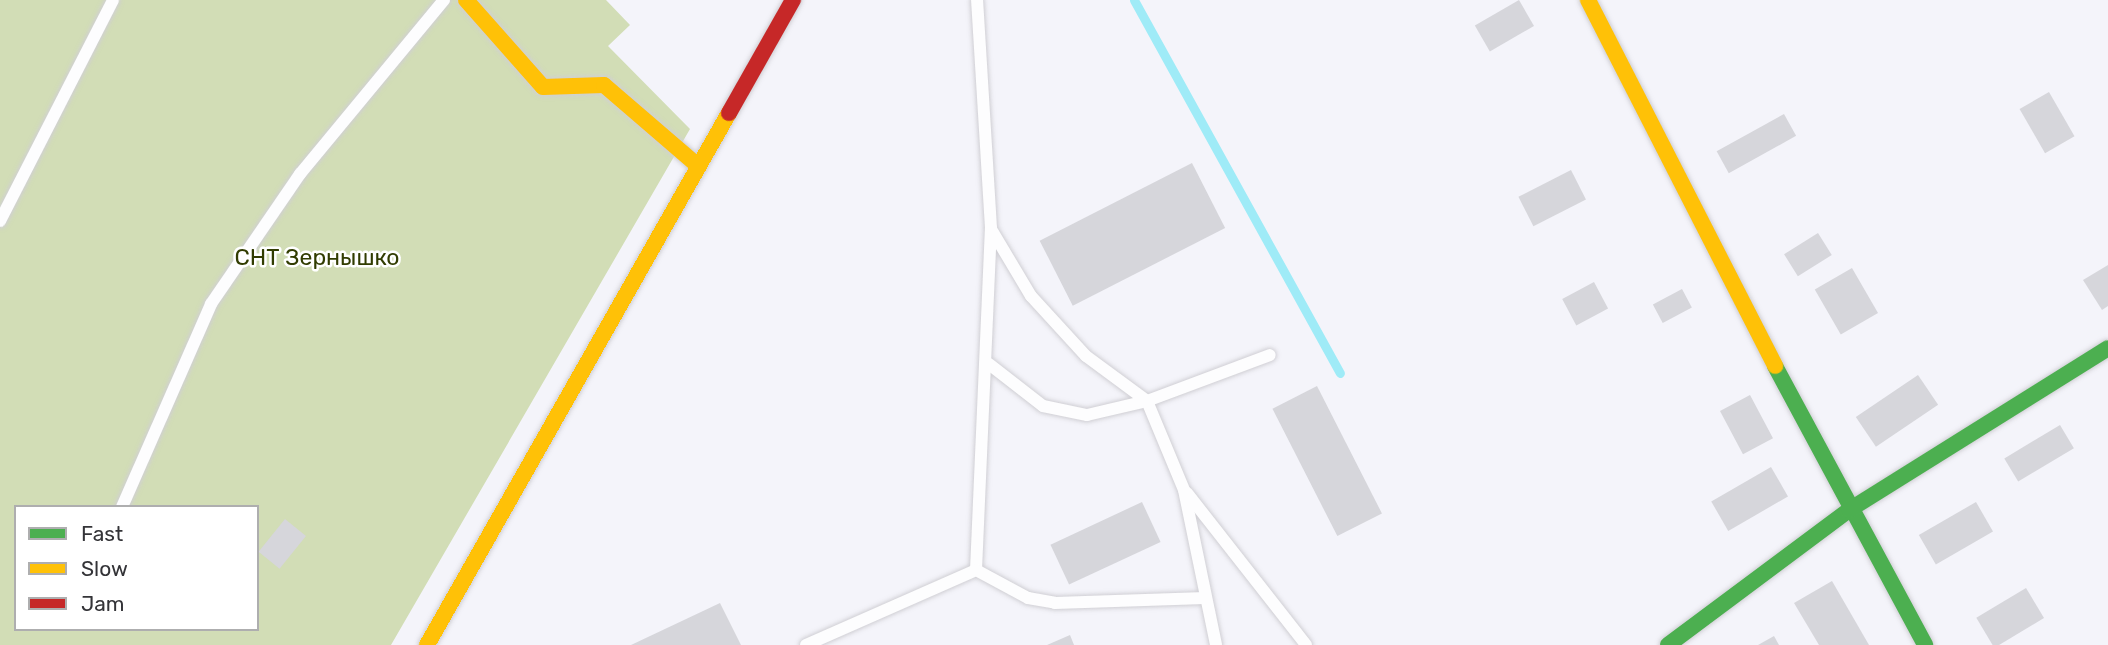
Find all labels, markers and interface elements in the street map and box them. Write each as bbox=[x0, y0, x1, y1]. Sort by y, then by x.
park label: СНТ Зернышко bbox=[235, 243, 399, 271]
legend bbox=[14, 505, 259, 631]
text: Fast bbox=[81, 521, 123, 546]
text: Slow bbox=[81, 556, 128, 581]
text: Jam bbox=[81, 591, 125, 616]

